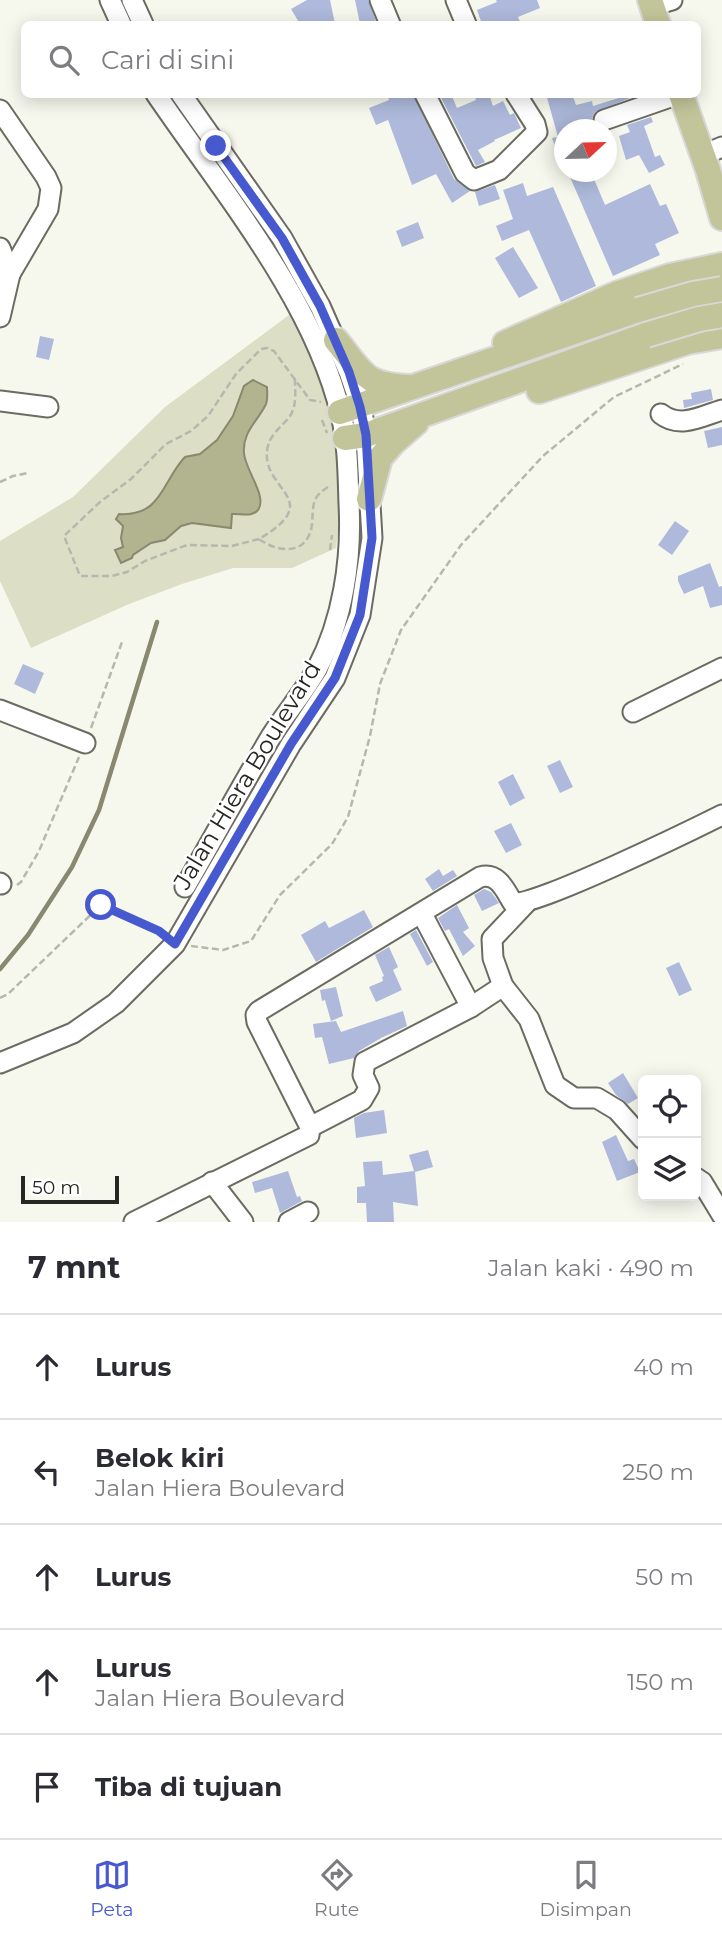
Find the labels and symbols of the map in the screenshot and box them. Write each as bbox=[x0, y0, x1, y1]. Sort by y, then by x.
north arrow bbox=[554, 119, 617, 182]
route end bbox=[200, 130, 231, 161]
street label: Jalan Hiera Boulevard bbox=[167, 656, 327, 895]
route start bbox=[85, 889, 116, 920]
scale bar bbox=[21, 1173, 119, 1205]

